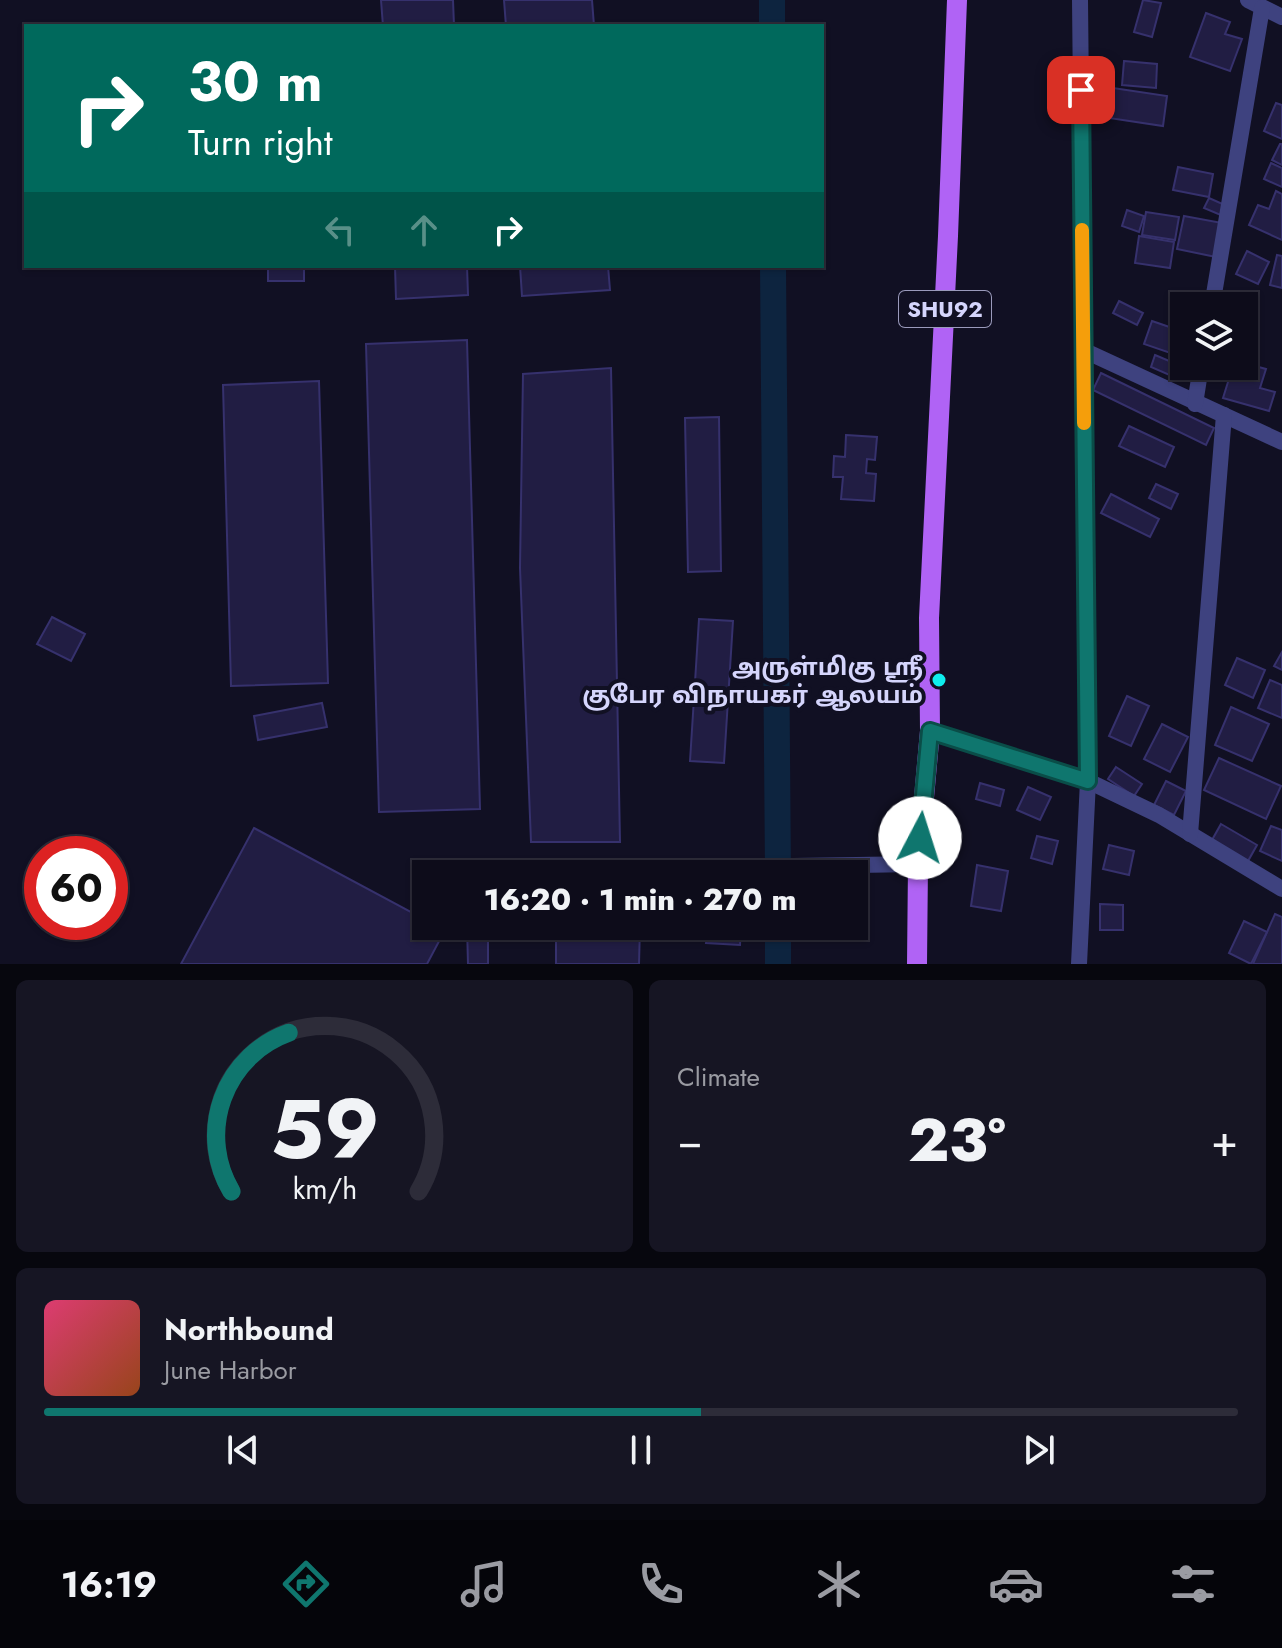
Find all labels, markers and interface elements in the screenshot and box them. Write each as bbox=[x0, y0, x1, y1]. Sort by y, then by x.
text: 30 m bbox=[188, 41, 323, 122]
icon: right bbox=[56, 56, 160, 160]
pin bbox=[1047, 56, 1115, 124]
icon: arrive bbox=[1059, 68, 1103, 112]
text: Turn right bbox=[188, 116, 333, 168]
icon: left bbox=[318, 208, 362, 252]
icon: ahead bbox=[402, 208, 446, 252]
icon: right bbox=[486, 208, 530, 252]
road number: SHU92 bbox=[899, 291, 991, 327]
map controls bbox=[1170, 292, 1258, 380]
button: layers bbox=[1170, 292, 1258, 380]
place label: அருள்மிகு ஶ்ரீ குபேர விநாயகர் ஆலயம் bbox=[582, 649, 923, 712]
marker: அருள்மிகு ஶ்ரீ குபேர விநாயகர் ஆலயம் bbox=[930, 671, 948, 689]
position arrow bbox=[878, 796, 962, 880]
speed limit sign: 60 bbox=[24, 836, 128, 940]
text: 16:20 · 1 min · 270 m bbox=[484, 878, 796, 921]
text: Climate bbox=[677, 1058, 760, 1096]
text: 59 bbox=[270, 1069, 379, 1189]
text: 23° bbox=[908, 1097, 1006, 1184]
text: − bbox=[677, 1109, 703, 1173]
text: + bbox=[1211, 1109, 1238, 1173]
text: km/h bbox=[292, 1168, 357, 1210]
text: Northbound bbox=[164, 1308, 334, 1351]
text: June Harbor bbox=[164, 1351, 297, 1389]
icon: previous bbox=[221, 1428, 265, 1472]
icon: pause bbox=[619, 1428, 663, 1472]
icon: next bbox=[1017, 1428, 1061, 1472]
icon: directions bbox=[278, 1556, 334, 1612]
icon: music bbox=[456, 1556, 512, 1612]
icon: phone bbox=[633, 1556, 689, 1612]
icon: climate bbox=[811, 1556, 867, 1612]
icon: car bbox=[988, 1556, 1044, 1612]
icon: filters bbox=[1165, 1556, 1221, 1612]
text: 16:19 bbox=[61, 1558, 157, 1610]

